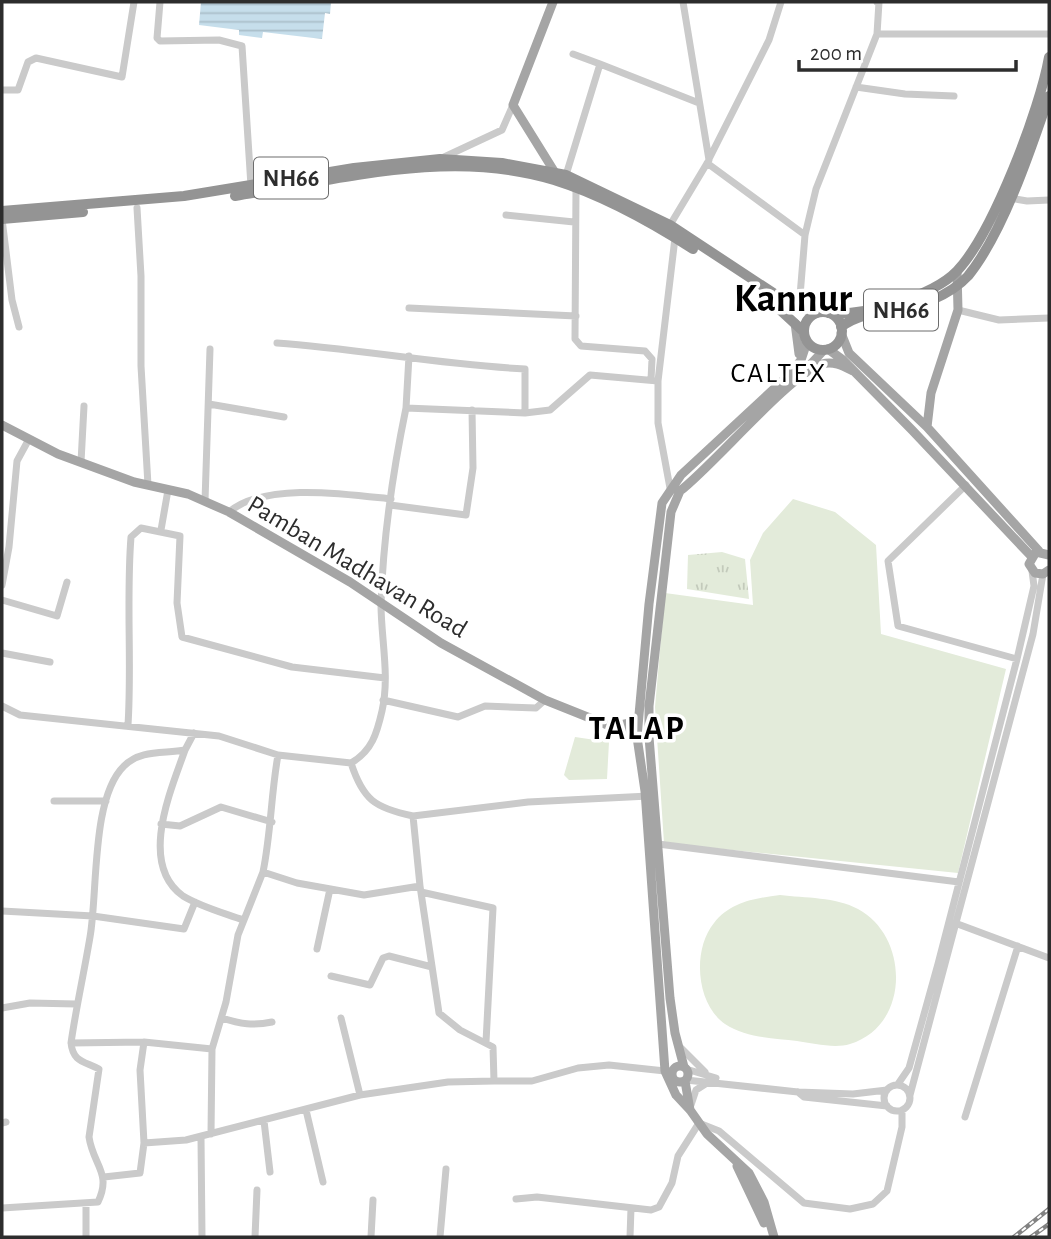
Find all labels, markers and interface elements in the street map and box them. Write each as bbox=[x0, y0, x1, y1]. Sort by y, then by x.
scale bar bbox=[799, 28, 1016, 72]
text: 200 m bbox=[810, 43, 862, 64]
road number: NH66 bbox=[254, 158, 328, 198]
district label: Kannur bbox=[734, 279, 852, 319]
road number: NH66 bbox=[864, 290, 938, 330]
district label: CALTEX bbox=[731, 360, 827, 388]
street label: Pamban Madhavan Road bbox=[243, 491, 472, 643]
district label: TALAP bbox=[588, 713, 686, 746]

